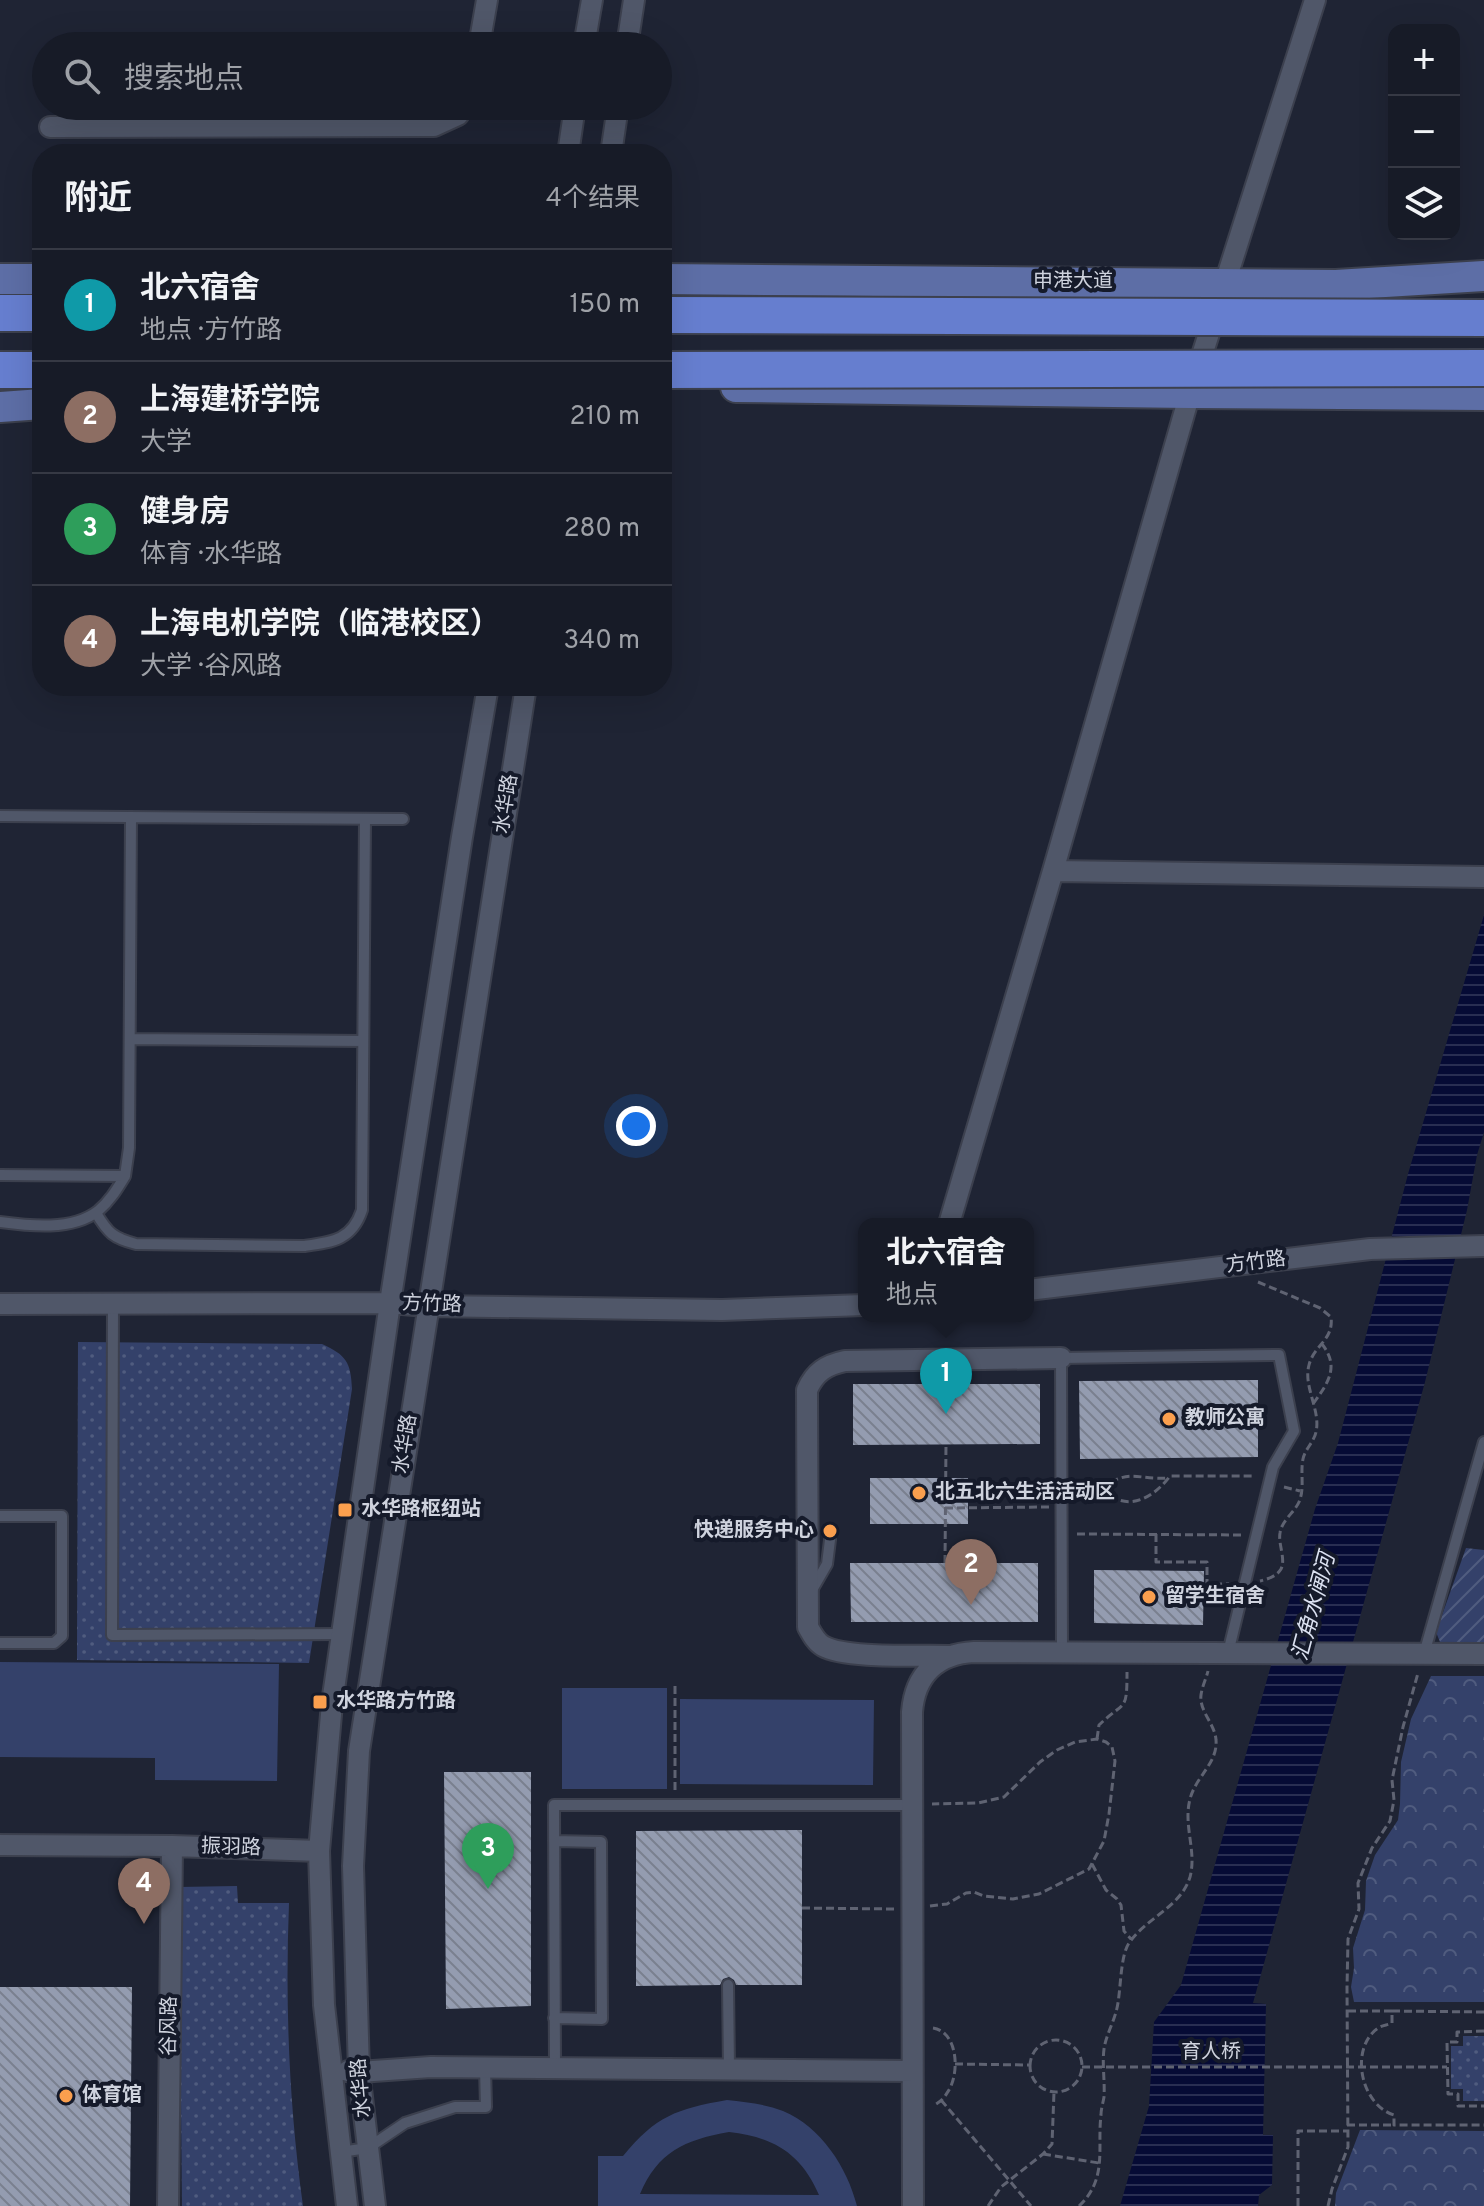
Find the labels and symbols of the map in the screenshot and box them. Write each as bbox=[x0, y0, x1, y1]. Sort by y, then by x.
street label: 申港大道 bbox=[1033, 269, 1113, 295]
street label: 水华路 bbox=[489, 772, 525, 836]
your location bbox=[616, 1106, 656, 1146]
street label: 方竹路 bbox=[1225, 1246, 1287, 1280]
street label: 方竹路 bbox=[402, 1291, 462, 1319]
pin: 1 bbox=[920, 1348, 972, 1414]
place label: 教师公寓 bbox=[1185, 1406, 1265, 1432]
marker: 教师公寓 bbox=[1160, 1410, 1178, 1428]
street label: 水华路 bbox=[388, 1412, 424, 1476]
place label: 北五北六生活活动区 bbox=[935, 1480, 1115, 1506]
marker: 北五北六生活活动区 bbox=[910, 1484, 928, 1502]
place label: 水华路枢纽站 bbox=[361, 1497, 481, 1523]
marker: 水华路枢纽站 bbox=[336, 1501, 354, 1519]
place label: 快递服务中心 bbox=[694, 1518, 814, 1544]
marker: 快递服务中心 bbox=[821, 1522, 839, 1540]
pin: 2 bbox=[945, 1539, 997, 1605]
water label: 汇角水闸河 bbox=[1288, 1547, 1343, 1664]
place label: 留学生宿舍 bbox=[1165, 1584, 1265, 1610]
marker: 留学生宿舍 bbox=[1140, 1588, 1158, 1606]
place label: 水华路方竹路 bbox=[336, 1689, 456, 1715]
marker: 水华路方竹路 bbox=[311, 1693, 329, 1711]
pin: 3 bbox=[462, 1823, 514, 1889]
street label: 振羽路 bbox=[201, 1834, 261, 1862]
pin: 4 bbox=[118, 1858, 170, 1924]
street label: 谷风路 bbox=[156, 1996, 184, 2056]
street label: 育人桥 bbox=[1181, 2040, 1241, 2066]
street label: 水华路 bbox=[346, 2057, 378, 2119]
place label: 体育馆 bbox=[82, 2083, 142, 2109]
marker: 体育馆 bbox=[57, 2087, 75, 2105]

